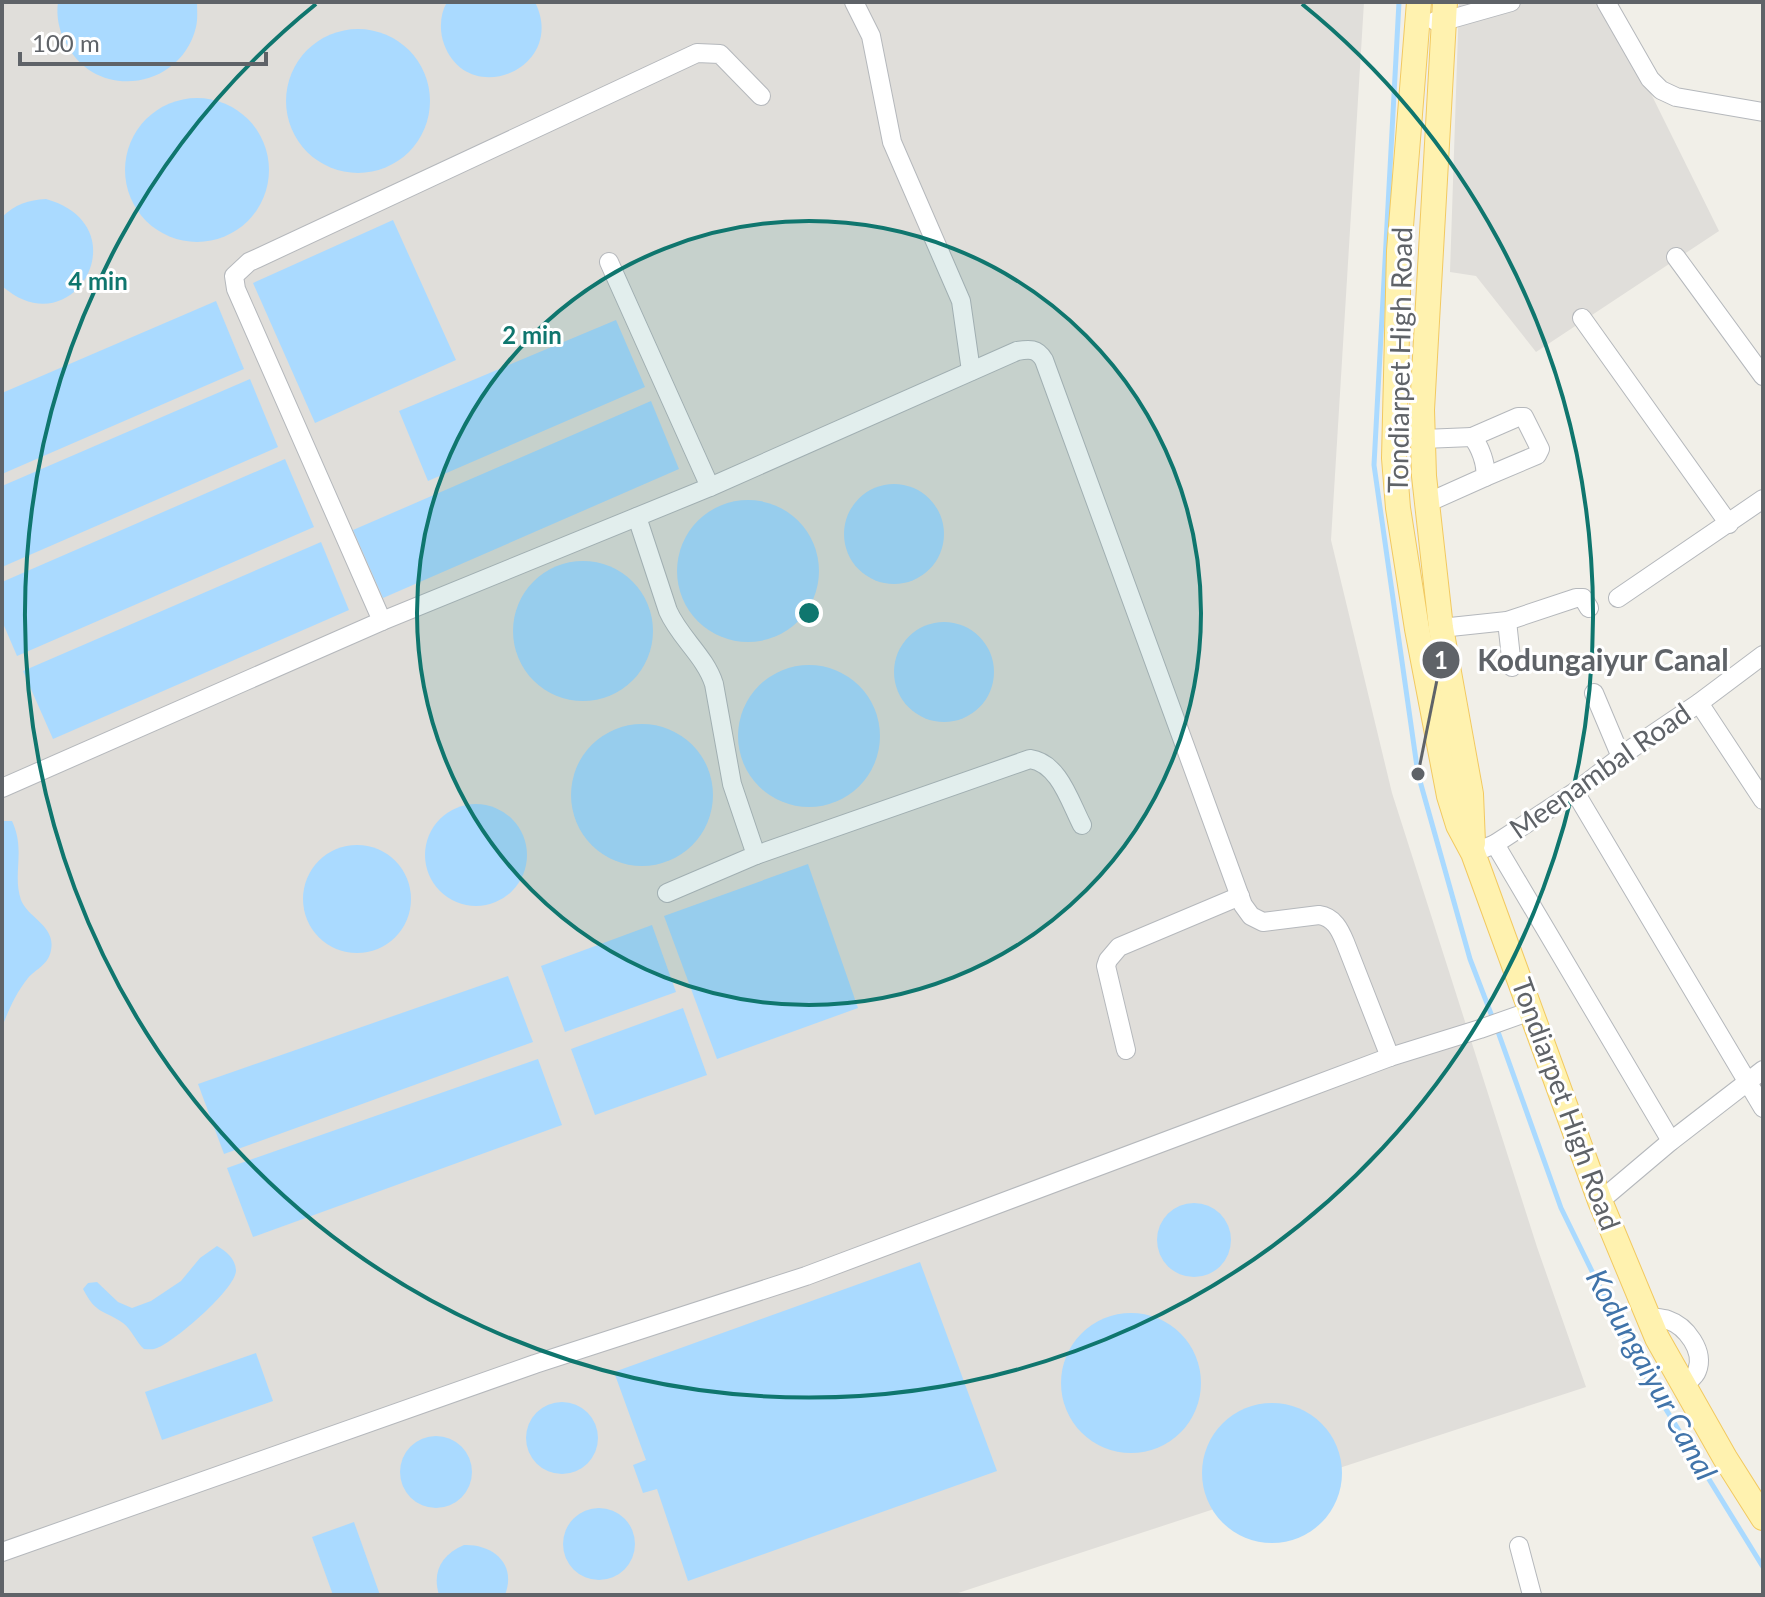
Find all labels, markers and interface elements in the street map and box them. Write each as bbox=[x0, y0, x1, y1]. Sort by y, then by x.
scale bar bbox=[20, 16, 266, 66]
text: 100 m bbox=[32, 28, 100, 57]
street label: Tondiarpet High Road bbox=[1380, 227, 1418, 493]
text: 4 min bbox=[68, 266, 128, 295]
text: 2 min bbox=[502, 320, 562, 349]
centre of rings bbox=[795, 599, 823, 627]
callout: Kodungaiyur Canal bbox=[1421, 633, 1745, 687]
text: Kodungaiyur Canal bbox=[1477, 641, 1729, 677]
text: 1 bbox=[1434, 645, 1448, 674]
street label: Meenambal Road bbox=[1502, 695, 1696, 845]
street label: Tondiarpet High Road bbox=[1505, 973, 1628, 1234]
water label: Kodungaiyur Canal bbox=[1580, 1262, 1726, 1486]

